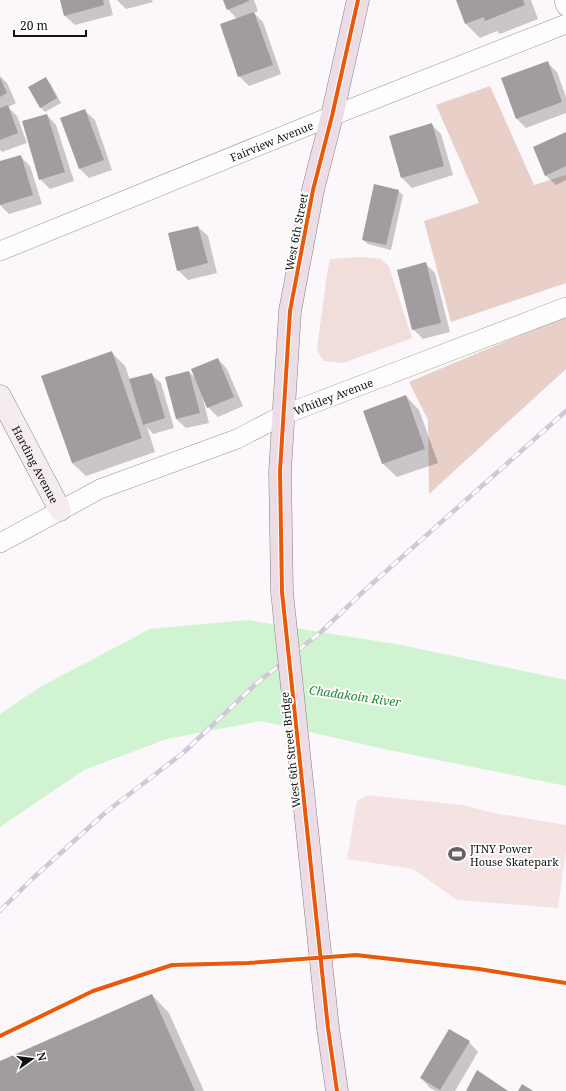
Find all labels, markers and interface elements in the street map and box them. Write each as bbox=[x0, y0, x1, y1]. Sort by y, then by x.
scale bar bbox=[14, 12, 86, 38]
text: 20 m bbox=[20, 17, 48, 34]
street label: Fairview Avenue bbox=[228, 117, 315, 164]
street label: West 6th Street bbox=[281, 192, 311, 272]
street label: Whitley Avenue bbox=[291, 374, 375, 418]
street label: Harding Avenue bbox=[9, 423, 63, 506]
water label: Chadakoin River bbox=[308, 681, 402, 711]
street label: West 6th Street Bridge bbox=[276, 691, 304, 809]
place label: JTNY Power House Skatepark bbox=[469, 841, 559, 869]
sports icon: JTNY Power House Skatepark bbox=[447, 844, 467, 864]
north arrow bbox=[12, 1039, 52, 1079]
text: N bbox=[34, 1050, 51, 1063]

